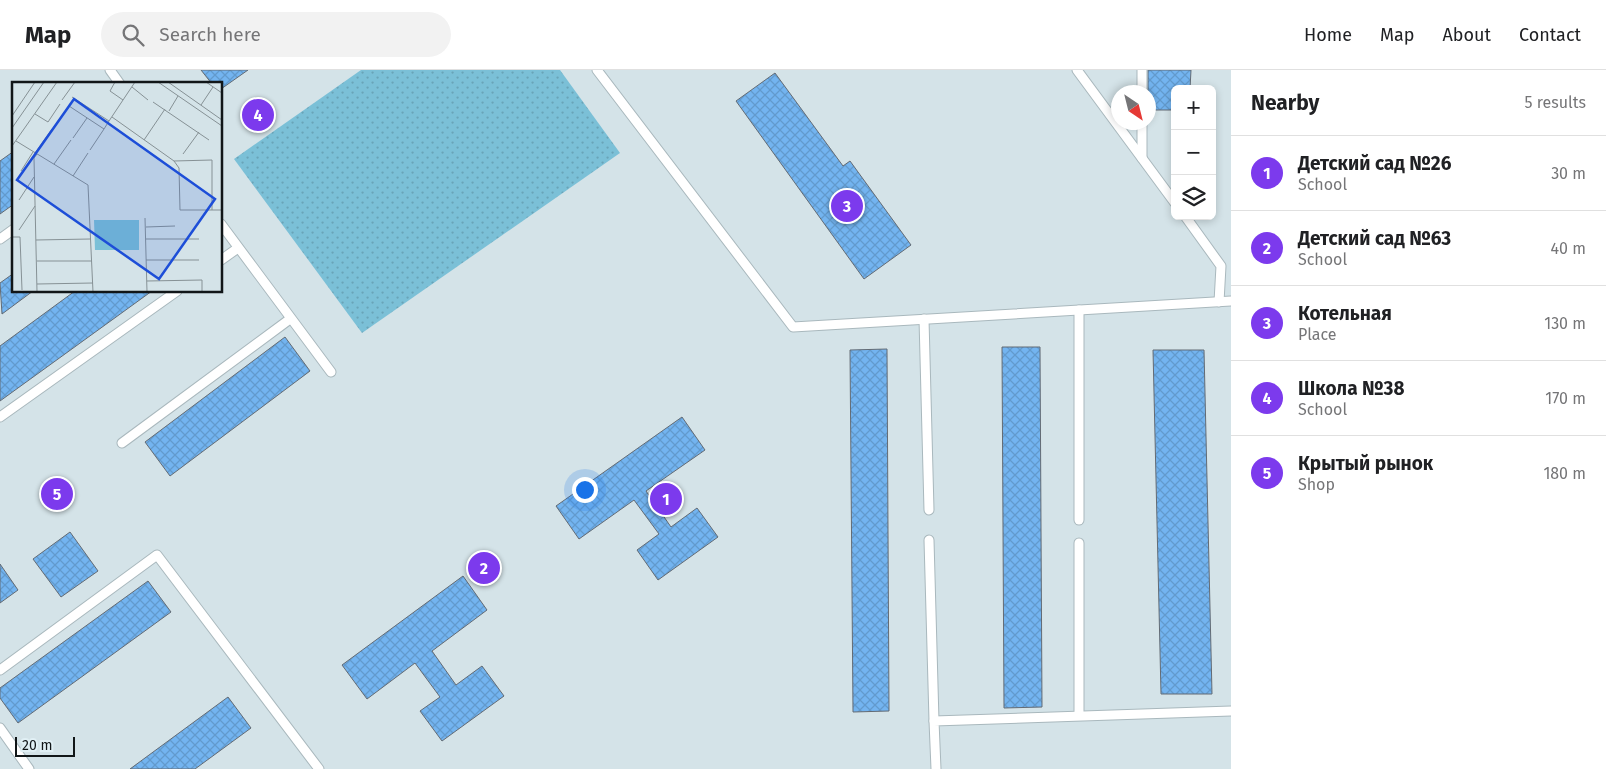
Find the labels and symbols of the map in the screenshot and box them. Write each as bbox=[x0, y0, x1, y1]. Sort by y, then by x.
inset map bbox=[12, 82, 222, 292]
north arrow bbox=[1111, 85, 1156, 130]
pin: 4 bbox=[242, 96, 274, 134]
pin: 3 bbox=[831, 187, 863, 225]
pin: 5 bbox=[41, 475, 73, 513]
your location bbox=[572, 477, 598, 503]
pin: 1 bbox=[650, 480, 682, 518]
pin: 2 bbox=[468, 549, 500, 587]
scale bar bbox=[15, 734, 75, 757]

